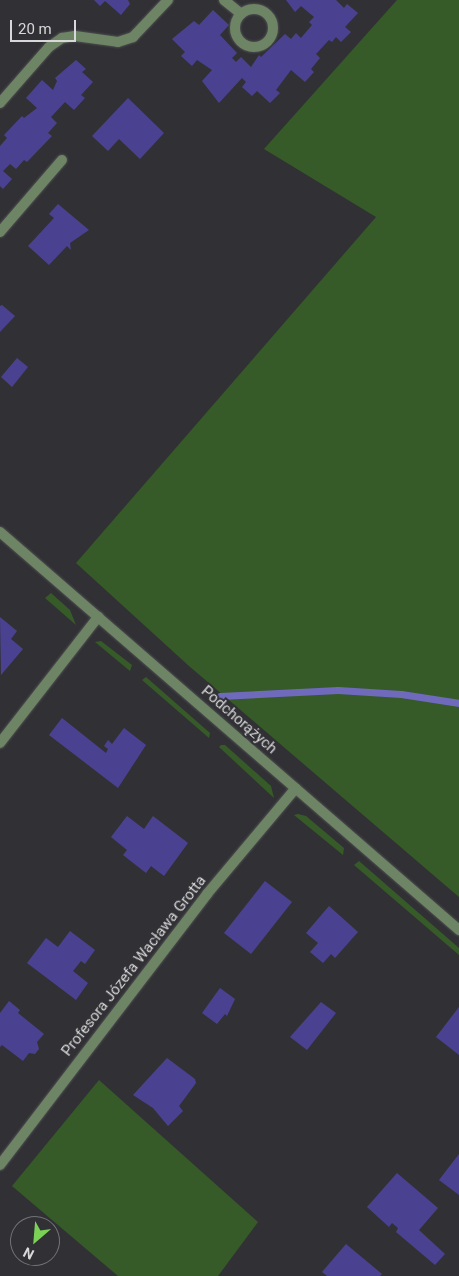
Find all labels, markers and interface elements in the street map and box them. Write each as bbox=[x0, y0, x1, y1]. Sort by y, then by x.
scale bar bbox=[12, 10, 79, 42]
text: 20 m bbox=[18, 20, 52, 38]
street label: Podchorążych bbox=[197, 682, 281, 758]
street label: Profesora Józefa Wacława Grotta bbox=[58, 872, 210, 1060]
north arrow bbox=[10, 1216, 60, 1266]
text: N bbox=[21, 1244, 37, 1263]

